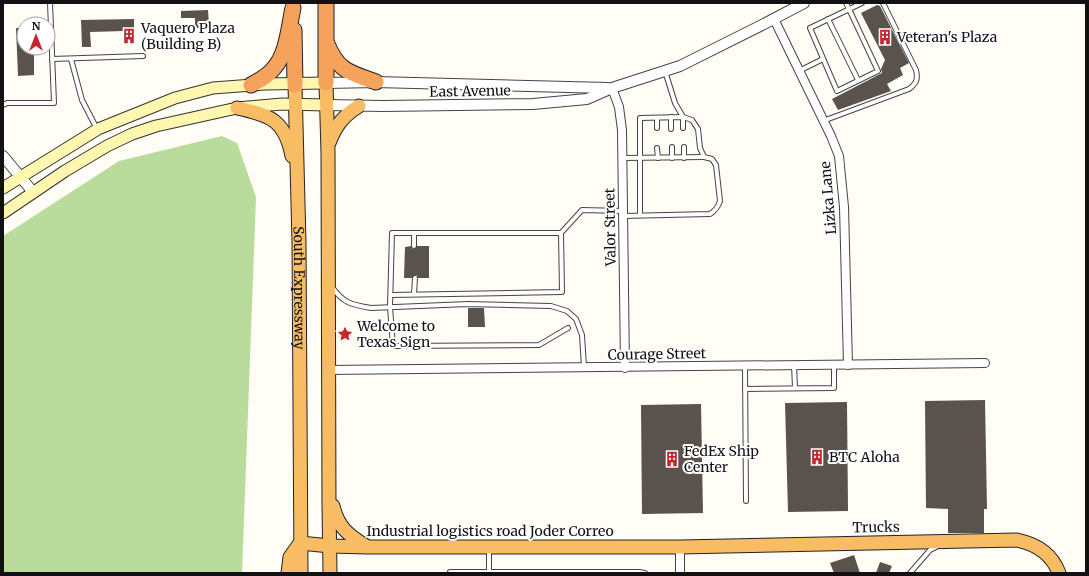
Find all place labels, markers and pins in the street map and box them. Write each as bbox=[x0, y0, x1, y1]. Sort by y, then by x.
place label: Vaquero Plaza (Building B) bbox=[140, 19, 235, 53]
building icon: Vaquero Plaza (Building B) bbox=[120, 27, 138, 45]
building icon: Veteran's Plaza bbox=[876, 28, 894, 46]
place label: Veteran's Plaza bbox=[896, 28, 998, 46]
place label: Welcome to Texas Sign bbox=[356, 317, 435, 351]
place icon: Welcome to Texas Sign bbox=[336, 325, 354, 343]
place label: FedEx Ship Center bbox=[684, 442, 759, 476]
building icon: BTC Aloha bbox=[808, 448, 826, 466]
place label: BTC Aloha bbox=[829, 448, 900, 466]
building icon: FedEx Ship Center bbox=[663, 450, 681, 468]

